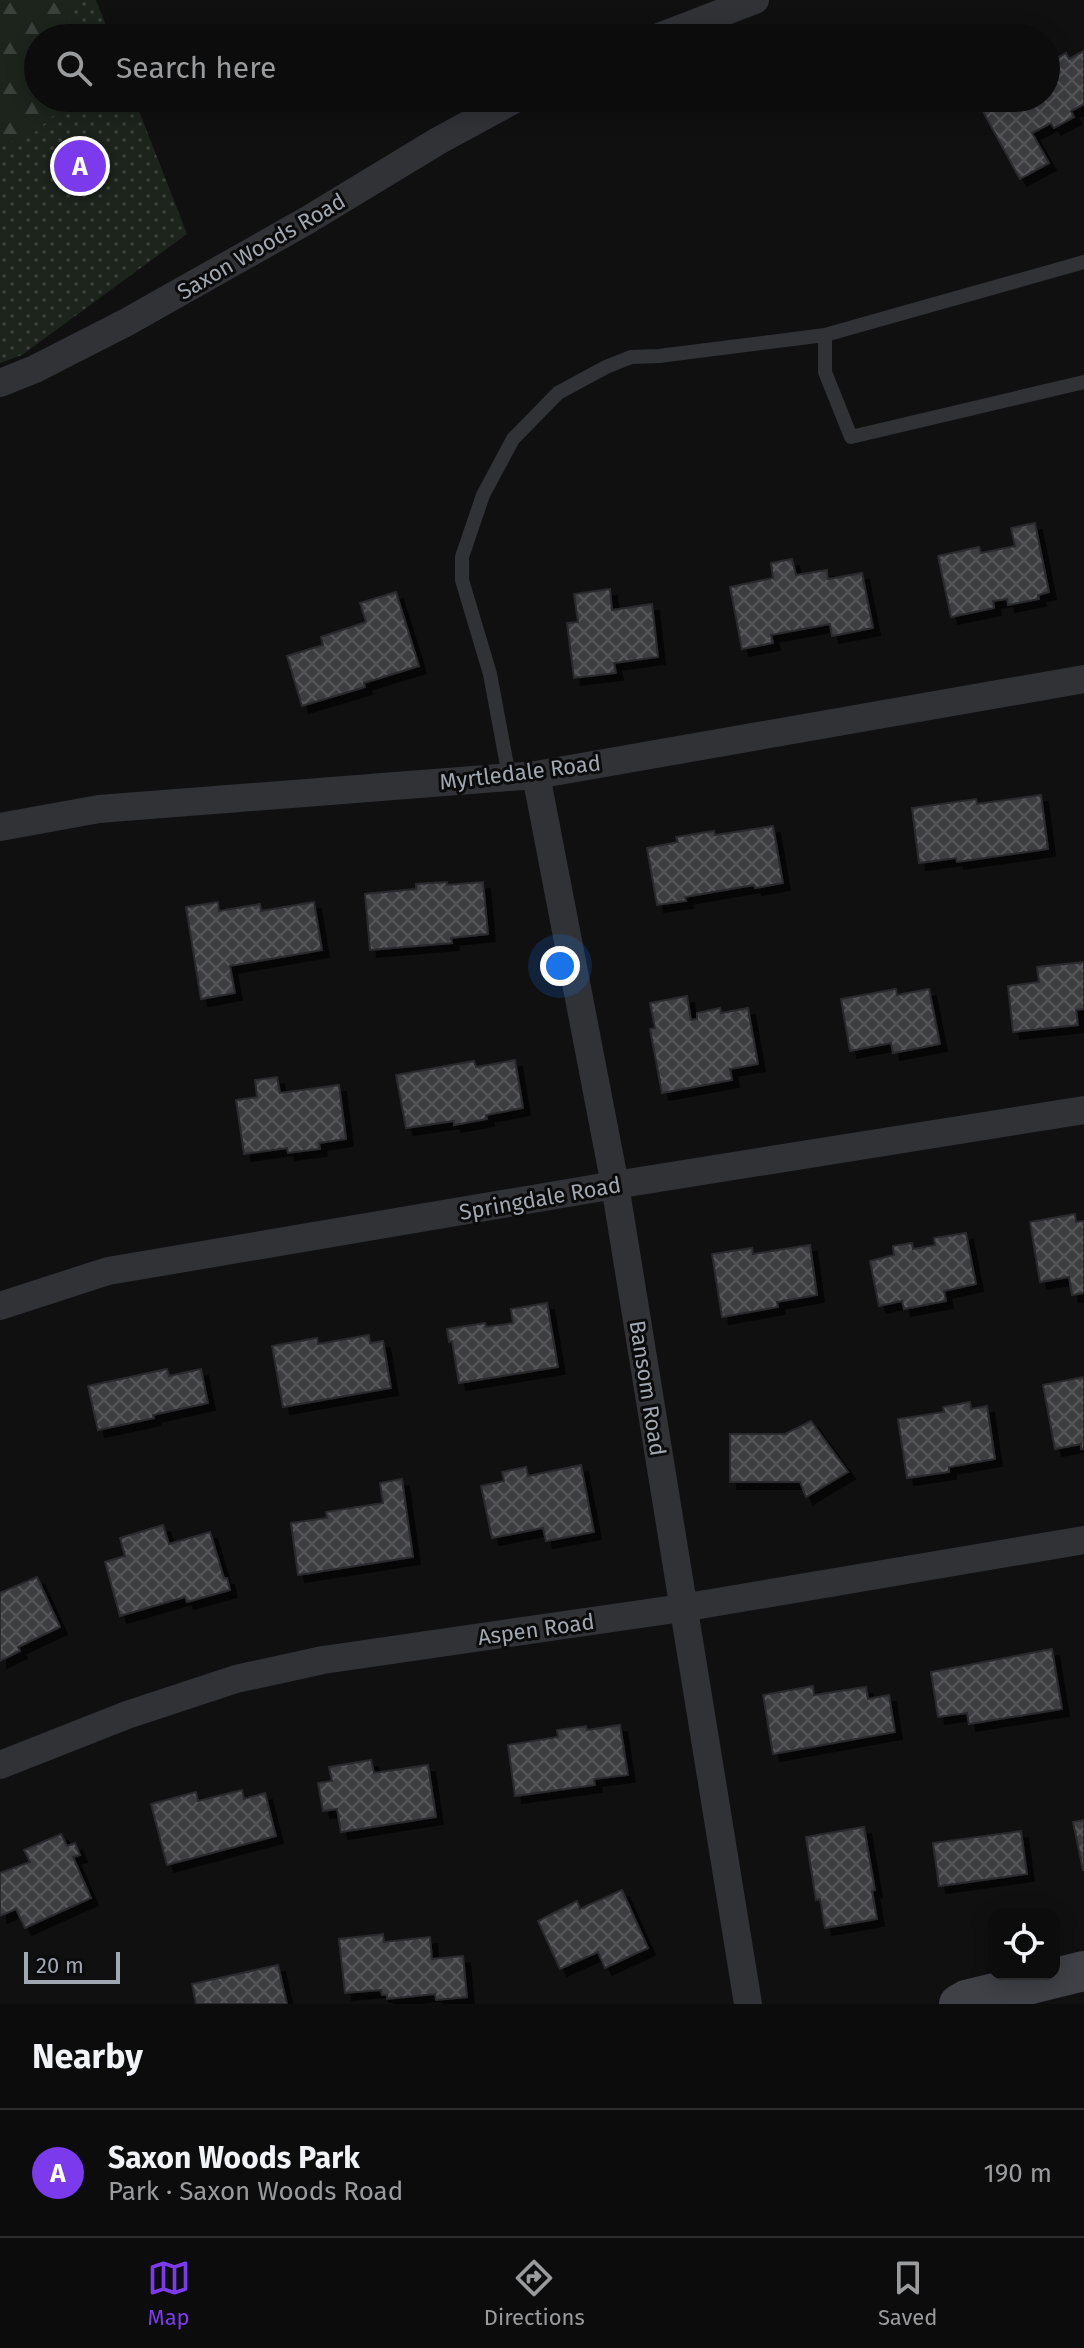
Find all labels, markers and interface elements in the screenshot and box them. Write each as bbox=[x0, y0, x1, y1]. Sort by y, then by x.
search box bbox=[24, 24, 1060, 112]
icon: search bbox=[52, 46, 96, 90]
text: Search here bbox=[116, 50, 276, 86]
pin: A bbox=[54, 136, 106, 196]
street label: Saxon Woods Road bbox=[172, 187, 350, 306]
street label: Myrtledale Road bbox=[438, 749, 602, 796]
your location bbox=[540, 946, 580, 986]
street label: Springdale Road bbox=[457, 1171, 623, 1226]
street label: Bansom Road bbox=[623, 1318, 672, 1458]
street label: Aspen Road bbox=[476, 1608, 596, 1651]
map controls bbox=[988, 1908, 1060, 1980]
button: locate bbox=[988, 1908, 1060, 1980]
scale bar bbox=[24, 1948, 120, 1984]
text: 20 m bbox=[36, 1952, 84, 1979]
text: Nearby bbox=[32, 2036, 143, 2077]
text: Saxon Woods Park bbox=[108, 2140, 360, 2176]
text: A bbox=[50, 2158, 66, 2189]
text: 190 m bbox=[983, 2158, 1052, 2189]
text: Park · Saxon Woods Road bbox=[108, 2176, 403, 2207]
tab: Map bbox=[147, 2256, 191, 2331]
tab: Directions bbox=[484, 2256, 585, 2331]
tab: Saved bbox=[878, 2256, 937, 2331]

